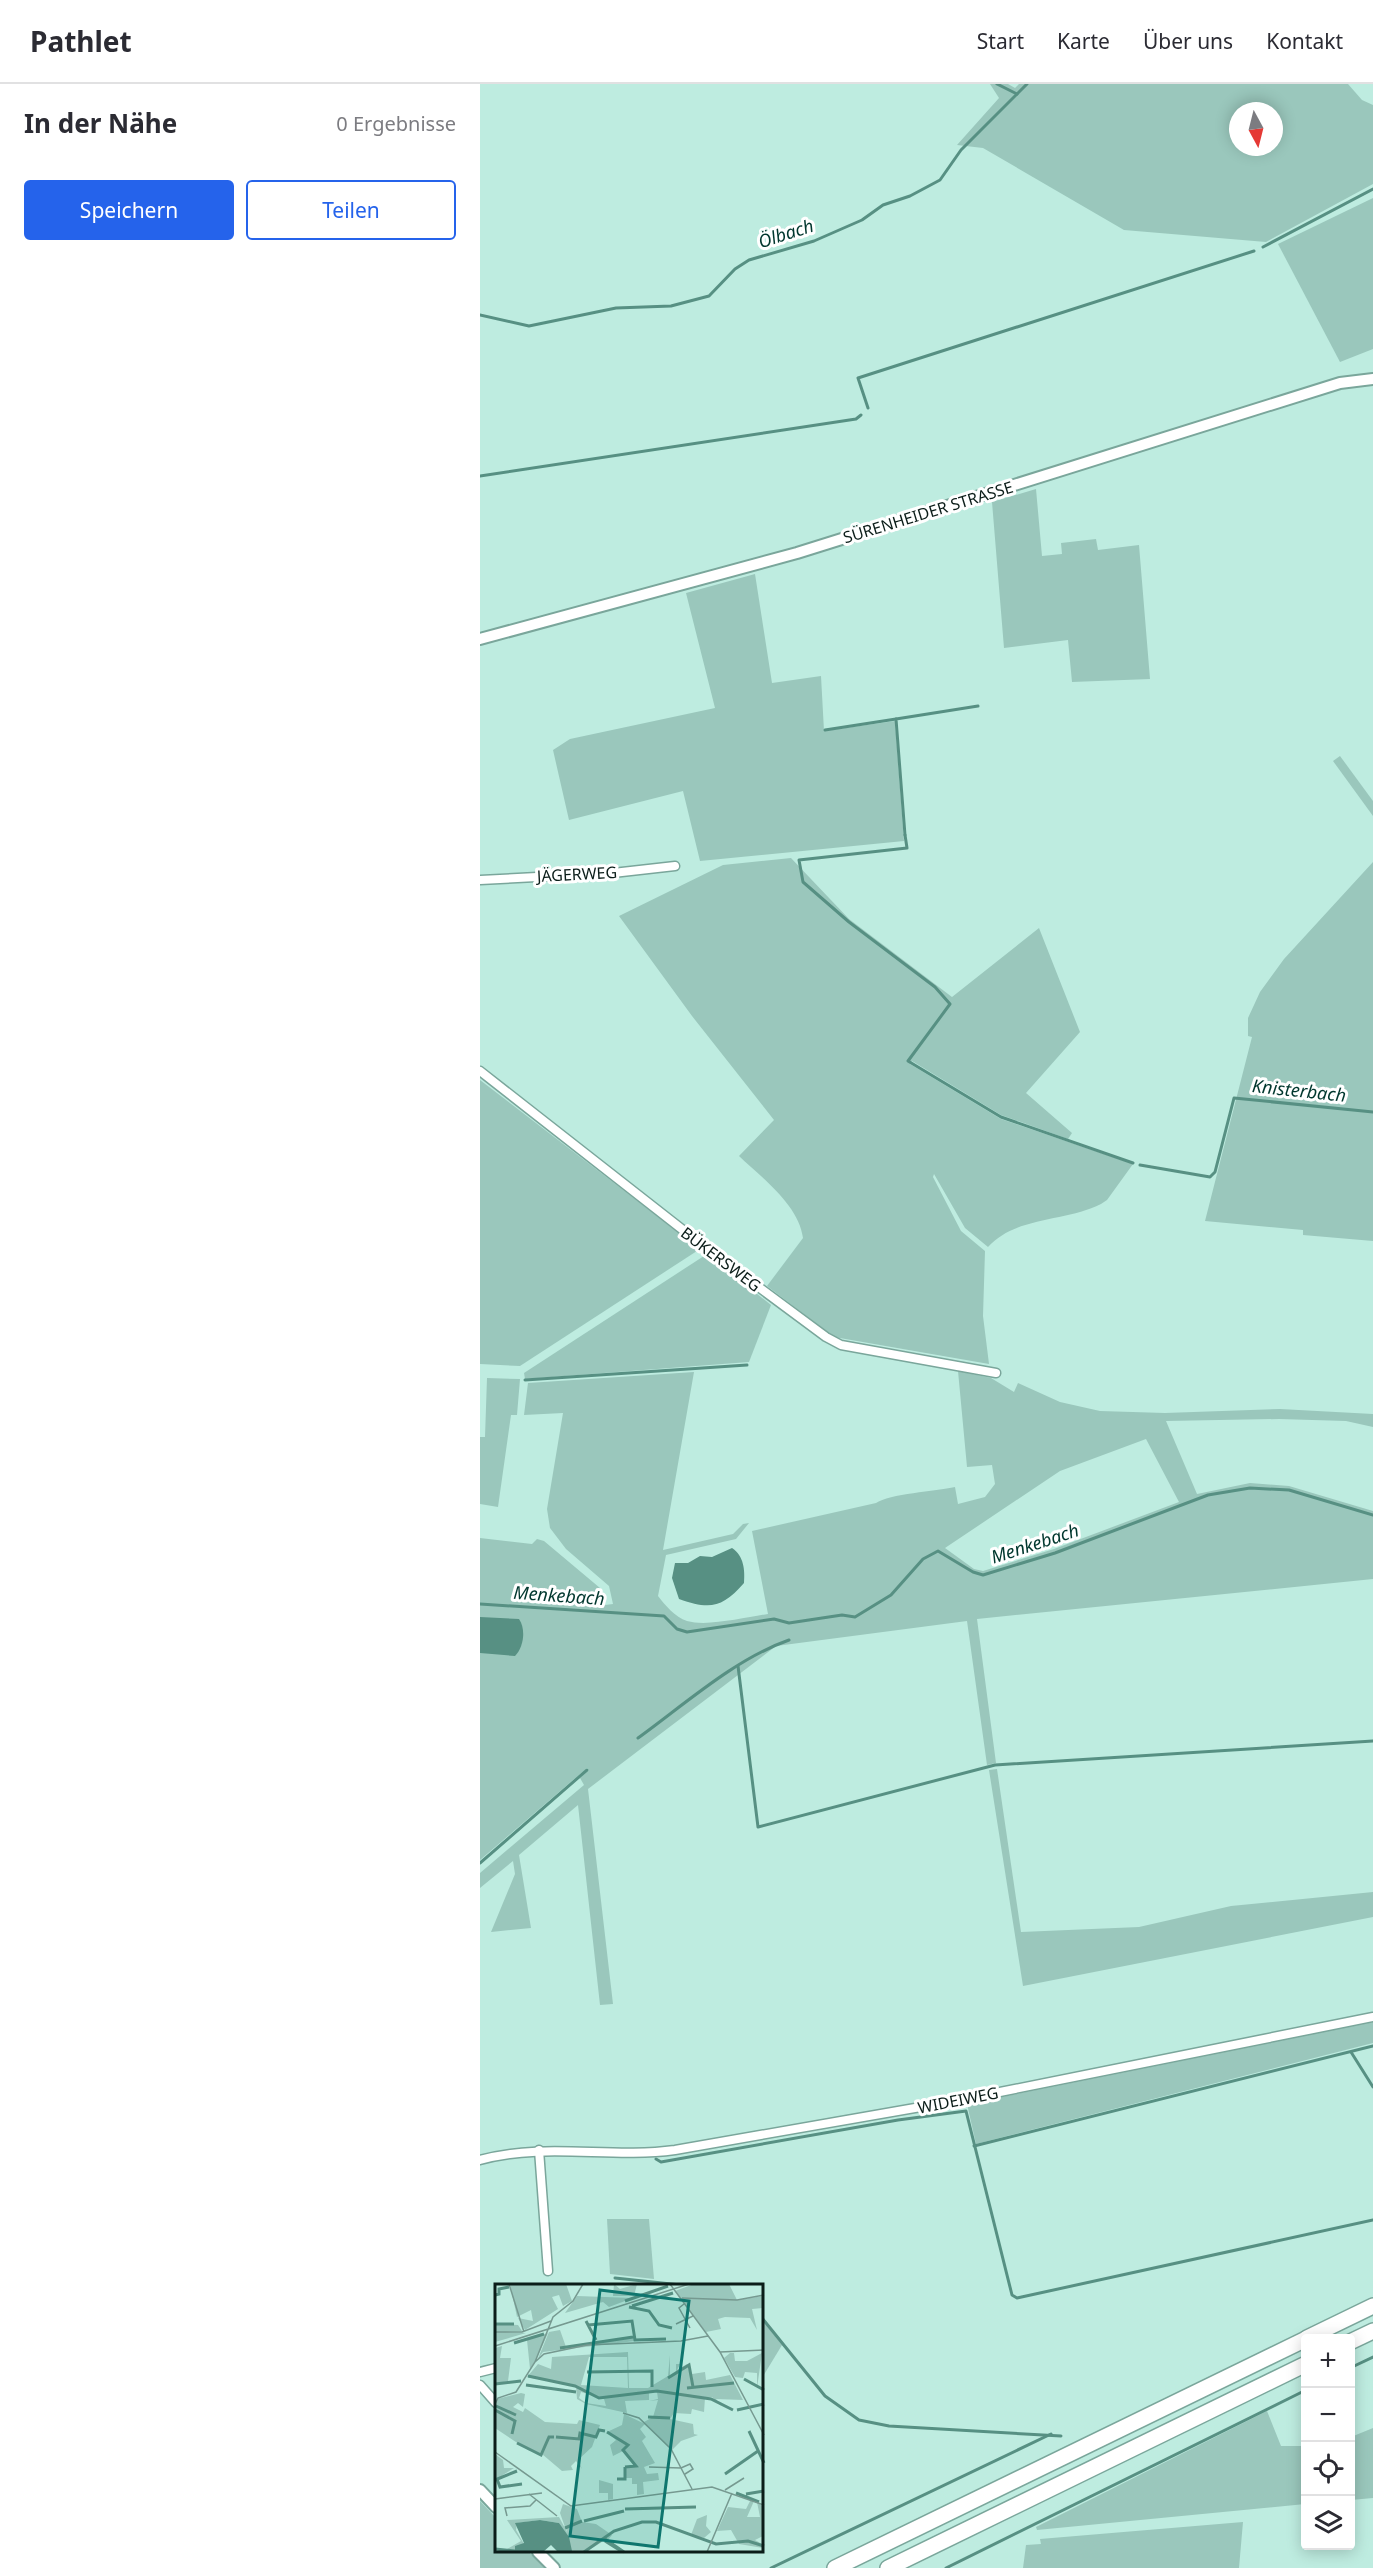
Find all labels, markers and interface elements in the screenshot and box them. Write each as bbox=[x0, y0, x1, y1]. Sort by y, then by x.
text: Pathlet bbox=[30, 22, 132, 60]
text: Start bbox=[977, 27, 1024, 55]
text: Karte bbox=[1057, 27, 1110, 55]
text: Über uns bbox=[1143, 27, 1233, 55]
text: Kontakt bbox=[1266, 27, 1343, 55]
north arrow bbox=[1229, 102, 1283, 156]
text: In der Nähe bbox=[24, 105, 177, 141]
text: 0 Ergebnisse bbox=[336, 110, 456, 137]
button: Speichern bbox=[24, 180, 234, 240]
button: Teilen bbox=[246, 180, 456, 240]
water label: Ölbach bbox=[755, 213, 816, 253]
street label: SÜRENHEIDER STRASSE bbox=[840, 476, 1016, 548]
street label: JÄGERWEG bbox=[534, 861, 618, 887]
water label: Knisterbach bbox=[1251, 1073, 1347, 1107]
street label: BÜKERSWEG bbox=[676, 1222, 766, 1296]
water label: Menkebach bbox=[988, 1518, 1082, 1569]
water label: Menkebach bbox=[513, 1580, 605, 1610]
street label: WIDEIWEG bbox=[916, 2081, 1000, 2119]
inset map bbox=[495, 2284, 764, 2553]
map controls bbox=[1301, 2334, 1355, 2550]
button: + bbox=[1301, 2334, 1355, 2388]
button: − bbox=[1301, 2388, 1355, 2442]
button: locate bbox=[1301, 2442, 1355, 2496]
button: layers bbox=[1301, 2496, 1355, 2550]

